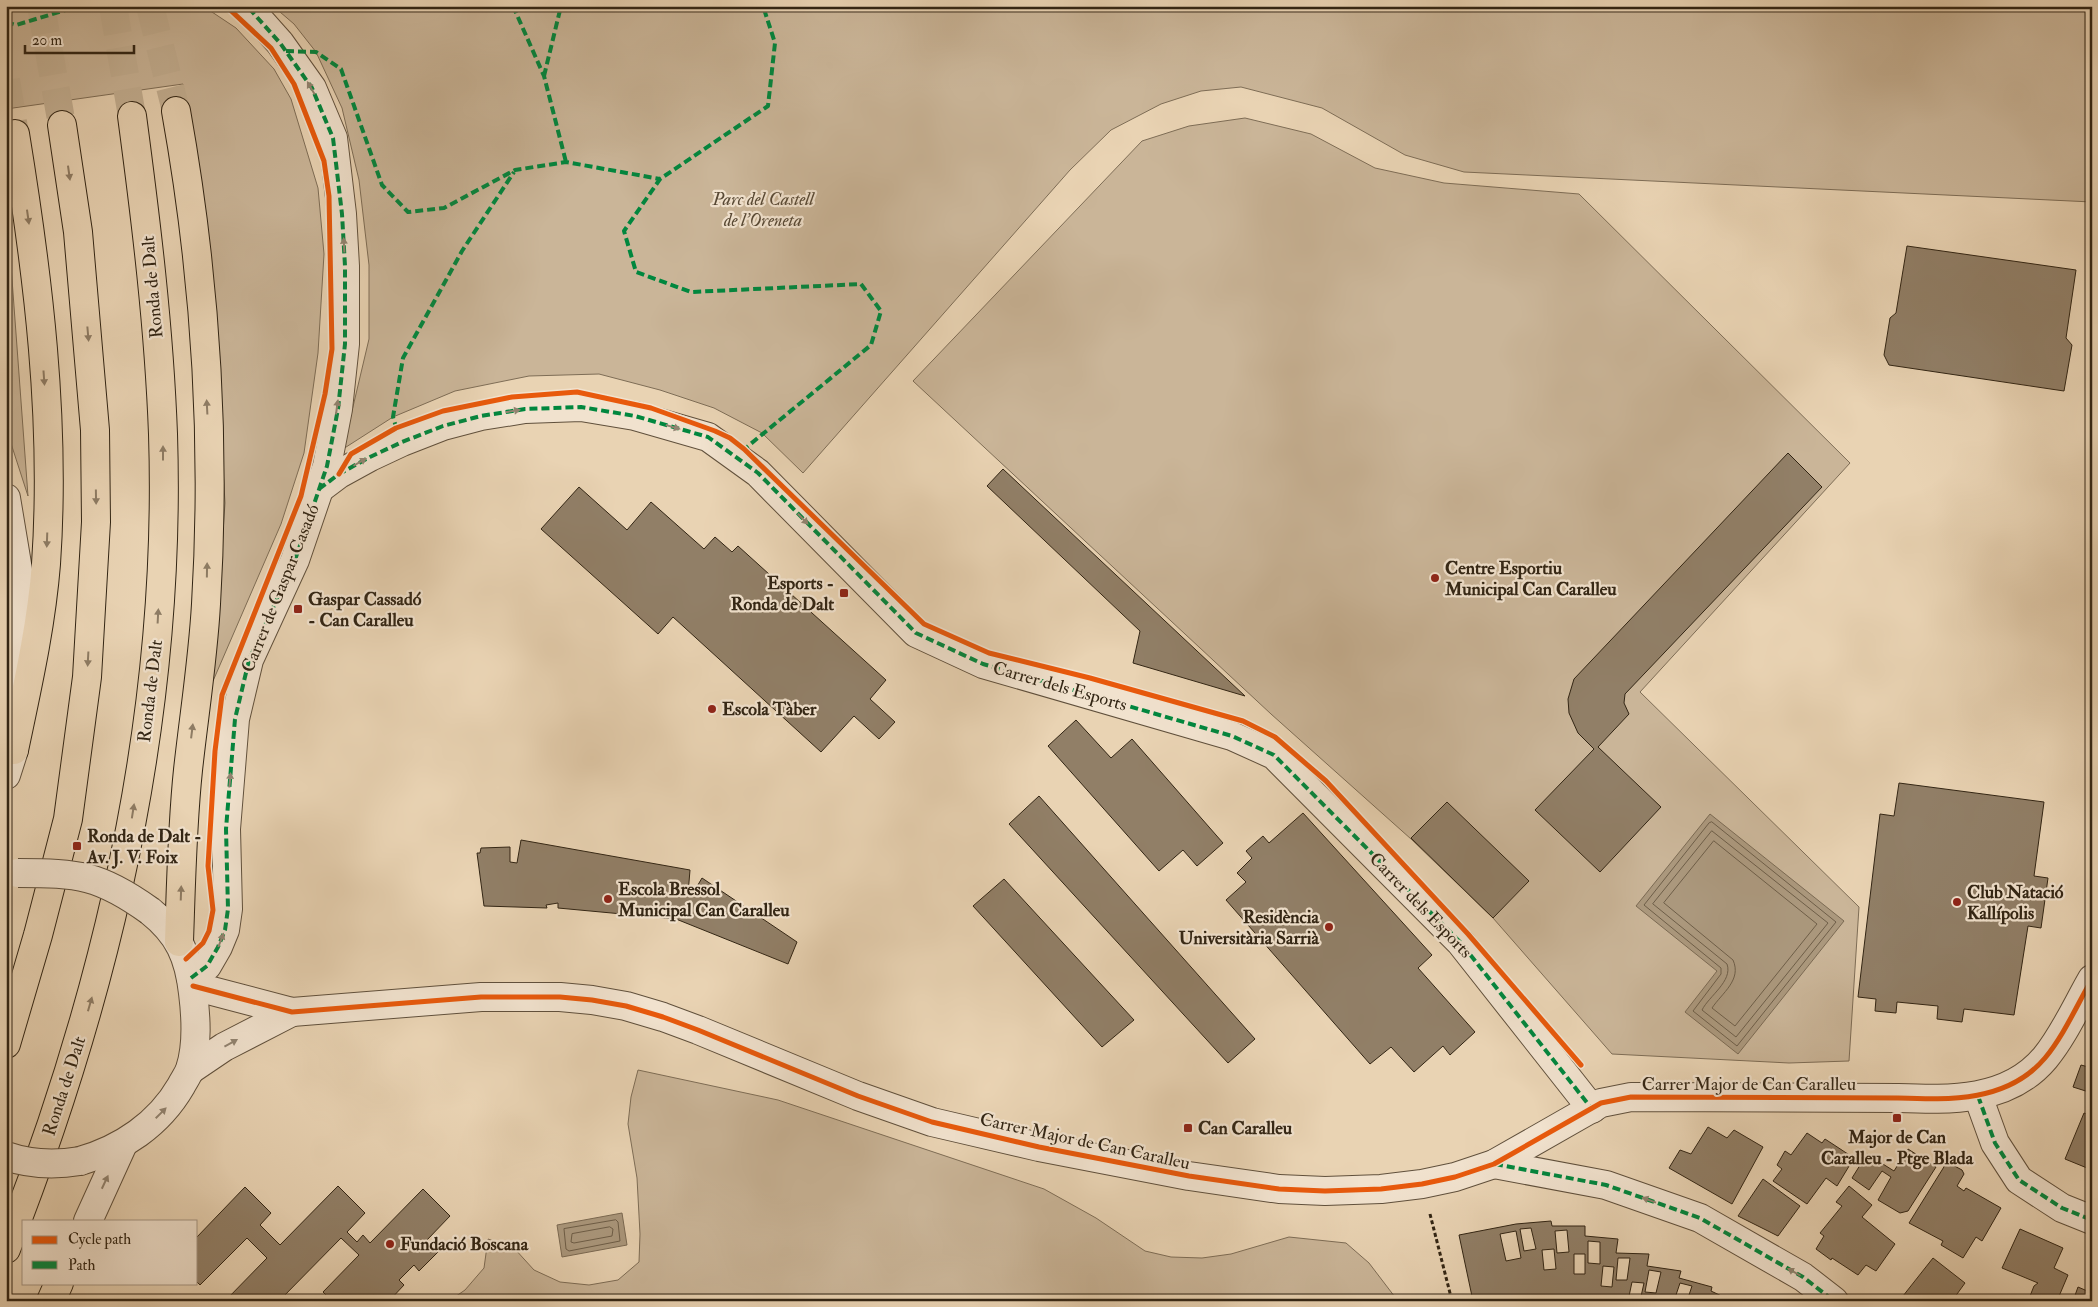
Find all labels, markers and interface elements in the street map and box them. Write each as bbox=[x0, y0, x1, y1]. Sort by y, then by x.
scale bar bbox=[25, 22, 134, 54]
text: 20 m bbox=[32, 31, 62, 50]
one-way arrow bbox=[306, 81, 315, 95]
one-way arrow bbox=[65, 165, 73, 181]
park label: Parc del Castell de l'Oreneta bbox=[711, 188, 816, 232]
one-way arrow bbox=[24, 209, 32, 225]
street label: Ronda de Dalt bbox=[137, 234, 168, 339]
one-way arrow bbox=[339, 237, 347, 253]
one-way arrow bbox=[84, 327, 92, 343]
one-way arrow bbox=[40, 370, 48, 386]
one-way arrow bbox=[203, 399, 211, 415]
one-way arrow bbox=[334, 399, 342, 415]
one-way arrow bbox=[506, 406, 522, 414]
one-way arrow bbox=[666, 423, 681, 431]
one-way arrow bbox=[159, 445, 167, 461]
one-way arrow bbox=[354, 458, 367, 467]
one-way arrow bbox=[92, 489, 100, 505]
street label: Carrer de Gaspar Casadó bbox=[236, 500, 325, 676]
one-way arrow bbox=[797, 513, 809, 525]
one-way arrow bbox=[42, 533, 50, 549]
place label: Centre Esportiu Municipal Can Caralleu bbox=[1444, 557, 1617, 601]
one-way arrow bbox=[203, 561, 211, 577]
place label: Esports - Ronda de Dalt bbox=[731, 572, 834, 616]
marker: Centre Esportiu Municipal Can Caralleu bbox=[1429, 572, 1441, 584]
marker: Esports - Ronda de Dalt bbox=[838, 587, 850, 599]
place label: Gaspar Cassadó - Can Caralleu bbox=[308, 588, 422, 632]
marker: Gaspar Cassadó - Can Caralleu bbox=[292, 603, 304, 615]
one-way arrow bbox=[155, 607, 163, 623]
street label: Ronda de Dalt bbox=[133, 638, 168, 744]
one-way arrow bbox=[84, 651, 92, 667]
street label: Carrer dels Esports bbox=[990, 656, 1130, 717]
place label: Escola Tàber bbox=[722, 698, 817, 721]
marker: Escola Tàber bbox=[706, 703, 718, 715]
one-way arrow bbox=[189, 723, 197, 739]
one-way arrow bbox=[226, 772, 234, 788]
one-way arrow bbox=[130, 803, 138, 819]
place label: Ronda de Dalt - Av. J. V. Foix bbox=[86, 825, 202, 869]
marker: Ronda de Dalt - Av. J. V. Foix bbox=[71, 840, 83, 852]
street label: Carrer dels Esports bbox=[1364, 848, 1477, 963]
place label: Escola Bressol Municipal Can Caralleu bbox=[617, 878, 790, 922]
place label: Club Natació Kallípolis bbox=[1967, 881, 2064, 925]
one-way arrow bbox=[177, 885, 185, 901]
marker: Escola Bressol Municipal Can Caralleu bbox=[602, 893, 614, 905]
marker: Club Natació Kallípolis bbox=[1951, 896, 1963, 908]
place label: Residència Universitària Sarrià bbox=[1179, 906, 1320, 950]
marker: Residència Universitària Sarrià bbox=[1323, 921, 1335, 933]
one-way arrow bbox=[217, 933, 225, 947]
one-way arrow bbox=[86, 996, 94, 1011]
street label: Ronda de Dalt bbox=[38, 1033, 91, 1139]
one-way arrow bbox=[223, 1039, 238, 1047]
street label: Carrer Major de Can Caralleu bbox=[1642, 1073, 1856, 1096]
one-way arrow bbox=[154, 1108, 166, 1120]
street label: Carrer Major de Can Caralleu bbox=[978, 1108, 1192, 1175]
marker: Major de Can Caralleu - Ptge Blada bbox=[1891, 1112, 1903, 1124]
place label: Can Caralleu bbox=[1198, 1117, 1293, 1140]
marker: Can Caralleu bbox=[1182, 1122, 1194, 1134]
place label: Major de Can Caralleu - Ptge Blada bbox=[1821, 1126, 1974, 1170]
one-way arrow bbox=[101, 1175, 109, 1189]
one-way arrow bbox=[1641, 1196, 1656, 1204]
legend bbox=[22, 1220, 198, 1284]
text: Cycle path bbox=[68, 1230, 131, 1250]
place label: Fundació Boscana bbox=[400, 1233, 529, 1256]
marker: Fundació Boscana bbox=[384, 1238, 396, 1250]
text: Path bbox=[68, 1256, 95, 1275]
one-way arrow bbox=[1788, 1268, 1801, 1277]

